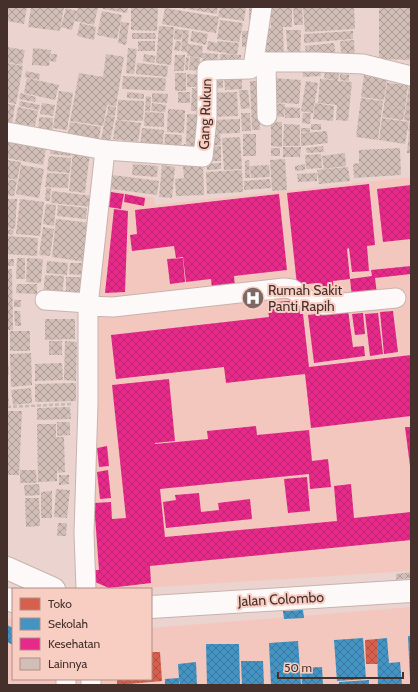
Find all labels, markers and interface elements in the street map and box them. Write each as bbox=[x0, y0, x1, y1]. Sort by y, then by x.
street label: Gang Rukun bbox=[195, 78, 215, 150]
place label: Rumah Sakit Panti Rapih bbox=[268, 281, 342, 315]
hospital icon: Rumah Sakit Panti Rapih bbox=[240, 285, 266, 311]
legend bbox=[12, 588, 152, 680]
street label: Jalan Colombo bbox=[237, 588, 325, 610]
text: Toko bbox=[48, 596, 72, 611]
text: Sekolah bbox=[48, 616, 88, 631]
text: Kesehatan bbox=[48, 636, 101, 651]
scale bar bbox=[278, 654, 403, 680]
text: Lainnya bbox=[48, 656, 88, 671]
text: 50 m bbox=[284, 660, 312, 675]

